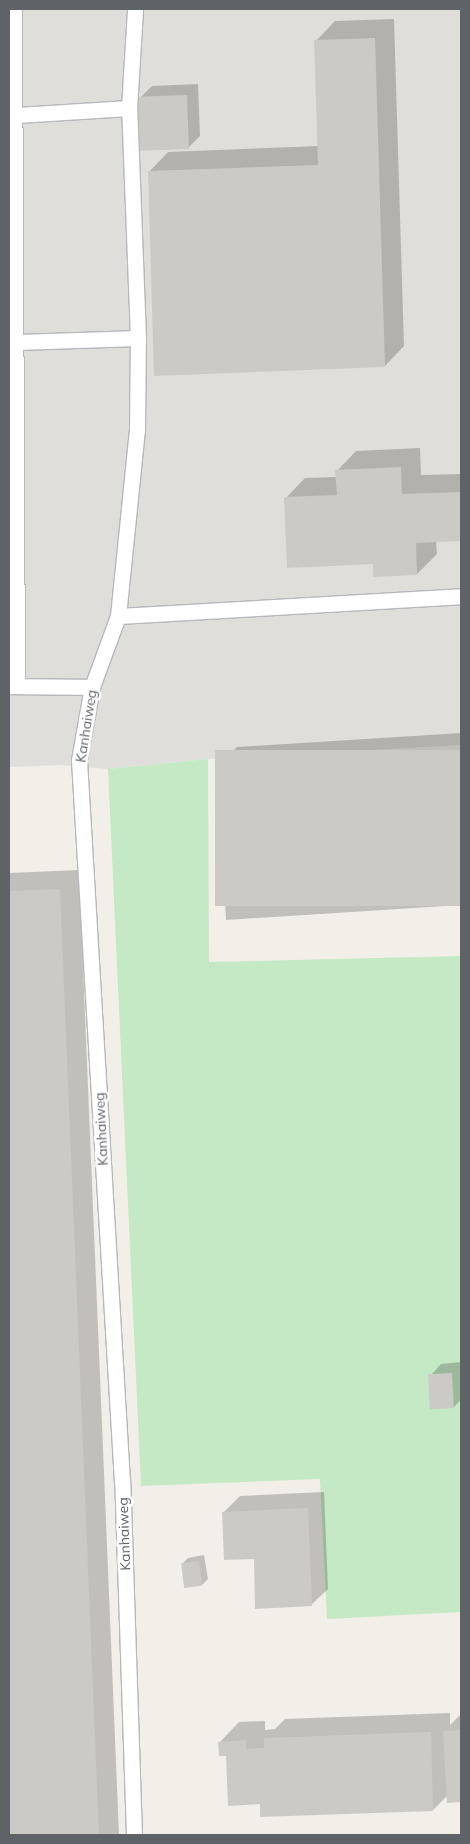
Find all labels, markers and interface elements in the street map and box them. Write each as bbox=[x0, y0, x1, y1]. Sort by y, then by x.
street label: Kanhaiweg bbox=[72, 688, 100, 764]
street label: Kanhaiweg bbox=[91, 1092, 111, 1166]
street label: Kanhaiweg bbox=[114, 1497, 134, 1571]

